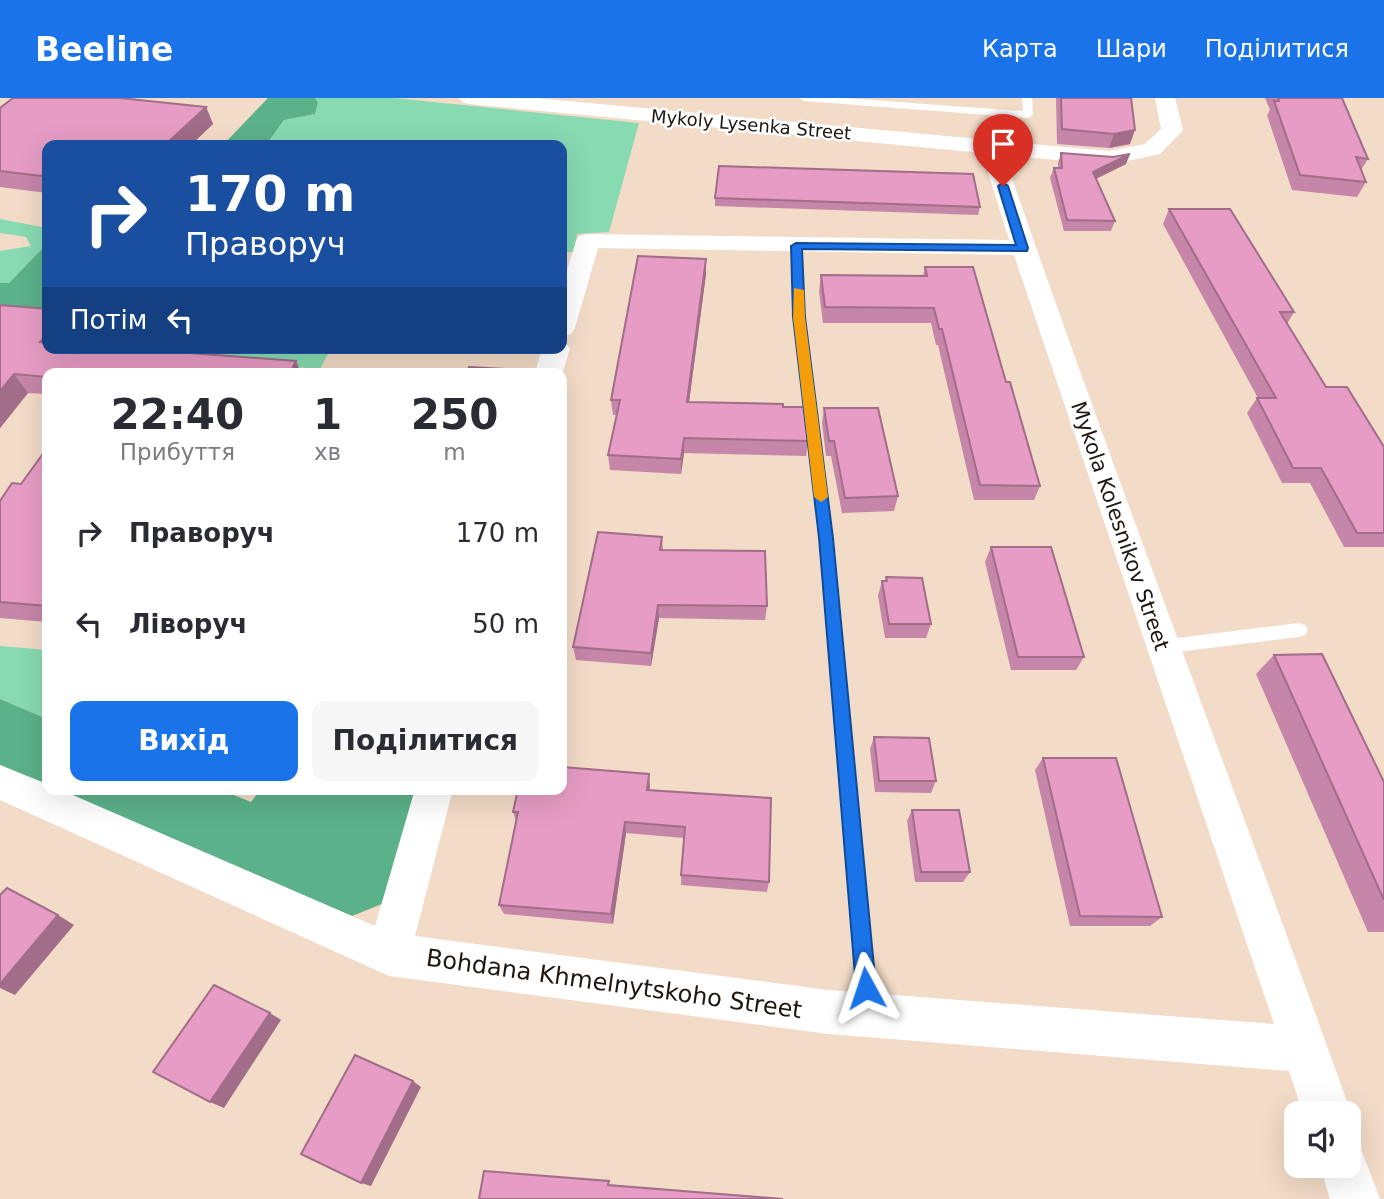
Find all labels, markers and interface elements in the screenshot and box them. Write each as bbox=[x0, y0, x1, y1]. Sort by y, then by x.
text: Beeline bbox=[35, 30, 173, 69]
text: Карта bbox=[982, 35, 1058, 63]
text: Шари bbox=[1096, 35, 1167, 63]
text: Поділитися bbox=[1205, 35, 1349, 63]
street label: Mykoly Lysenka Street bbox=[650, 105, 852, 144]
pin bbox=[973, 114, 1033, 186]
icon: arrive bbox=[984, 125, 1022, 163]
text: 170 m bbox=[185, 166, 355, 223]
icon: right bbox=[70, 168, 161, 259]
text: Праворуч bbox=[185, 225, 346, 263]
icon: left bbox=[161, 301, 199, 339]
text: Потім bbox=[70, 305, 147, 335]
text: 22:40 bbox=[111, 390, 244, 439]
text: 1 bbox=[313, 390, 342, 439]
text: 250 bbox=[411, 390, 498, 439]
street label: Mykola Kolesnikov Street bbox=[1066, 398, 1174, 654]
text: Прибуття bbox=[120, 439, 235, 465]
text: хв bbox=[314, 439, 341, 465]
text: m bbox=[443, 439, 466, 465]
icon: right bbox=[70, 514, 108, 552]
text: Праворуч bbox=[129, 518, 275, 548]
text: 170 m bbox=[456, 518, 539, 548]
icon: left bbox=[70, 605, 108, 643]
text: Ліворуч bbox=[129, 609, 247, 639]
text: 50 m bbox=[472, 609, 539, 639]
button: Вихід bbox=[70, 701, 298, 781]
button: Поділитися bbox=[312, 701, 539, 781]
street label: Bohdana Khmelnytskoho Street bbox=[424, 944, 804, 1024]
position arrow bbox=[829, 951, 903, 1025]
map controls bbox=[1284, 1101, 1361, 1178]
button: sound bbox=[1284, 1101, 1361, 1178]

